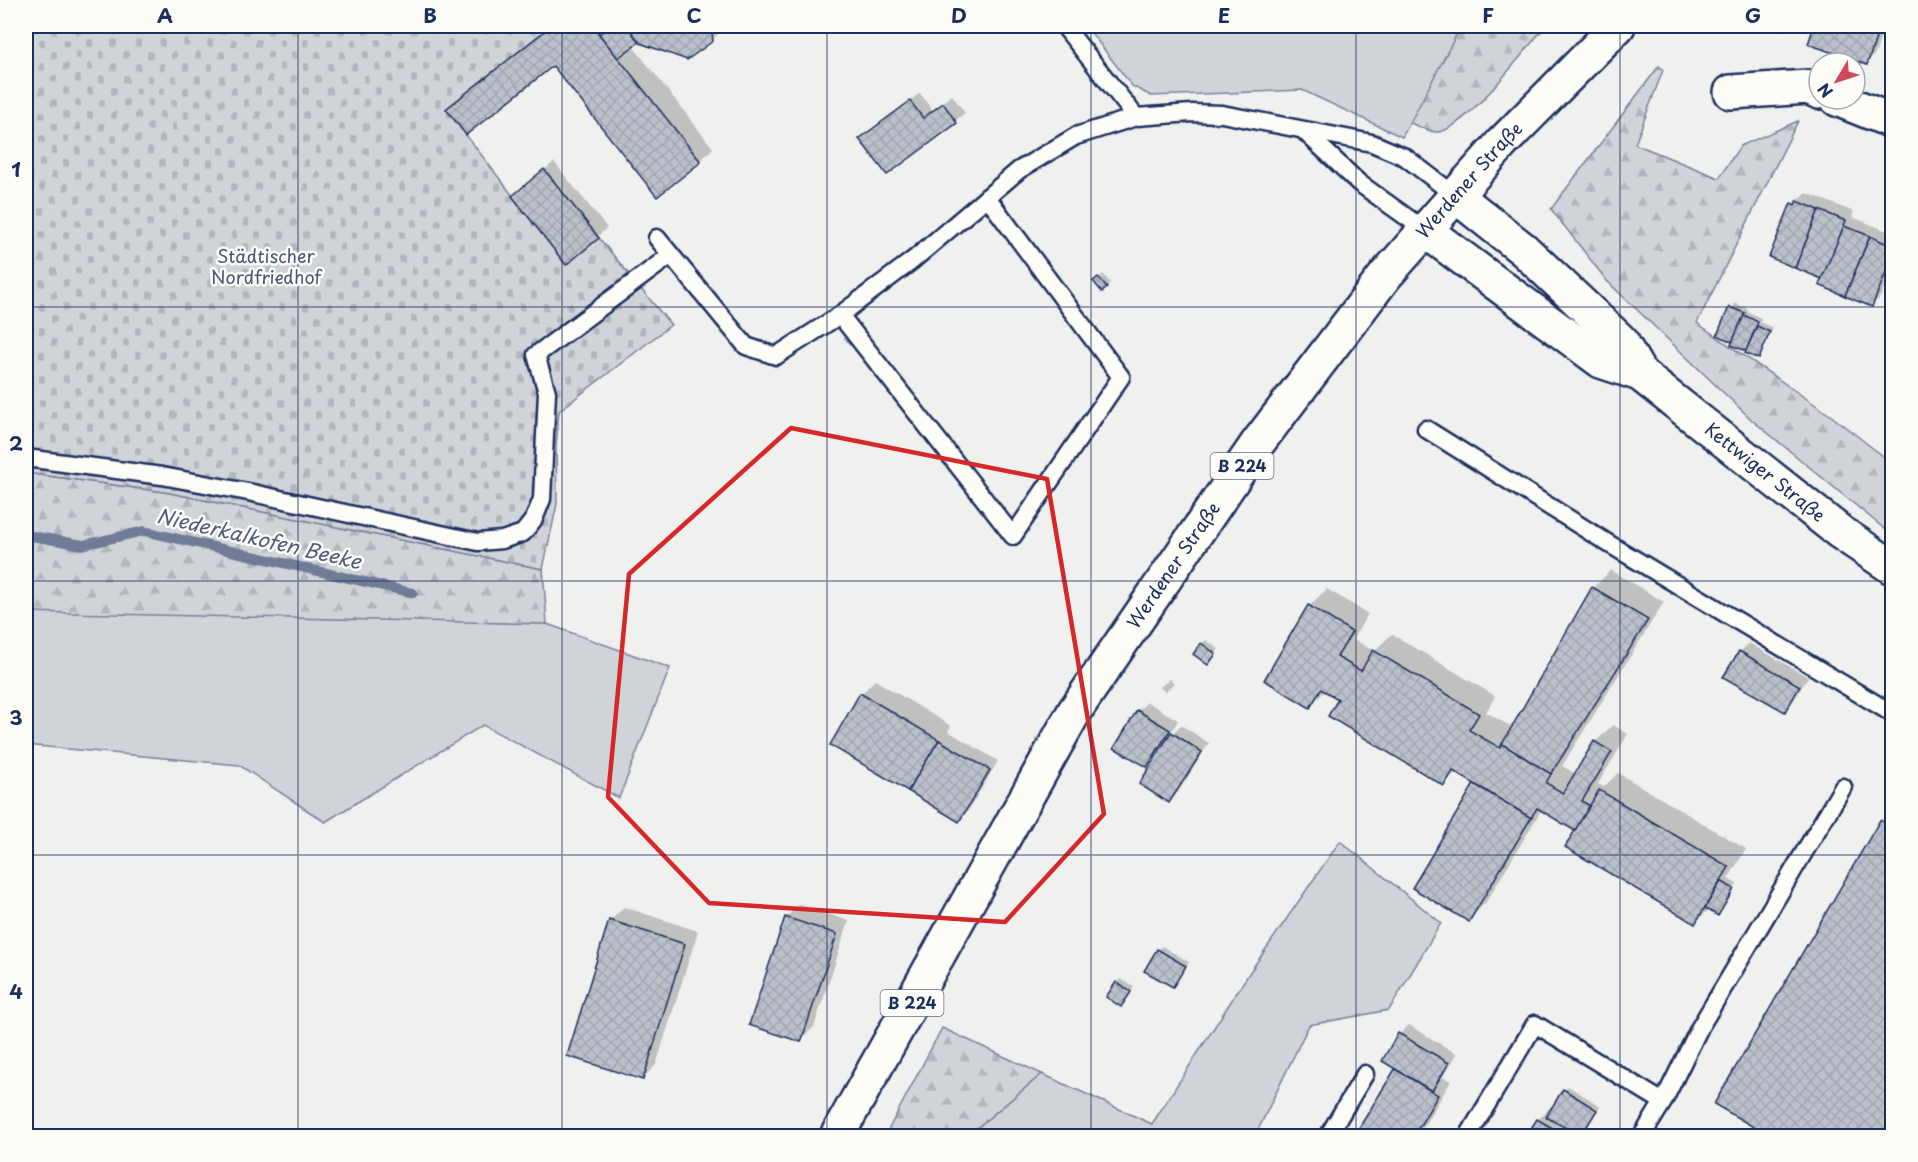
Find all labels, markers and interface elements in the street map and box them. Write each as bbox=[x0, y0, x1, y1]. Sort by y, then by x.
text: A bbox=[157, 0, 173, 30]
text: B bbox=[423, 0, 437, 30]
text: C bbox=[686, 0, 702, 30]
text: D bbox=[951, 0, 967, 30]
text: E bbox=[1218, 0, 1230, 30]
text: F bbox=[1482, 0, 1494, 30]
text: G bbox=[1745, 0, 1761, 30]
north arrow bbox=[1807, 51, 1867, 111]
text: N bbox=[1811, 79, 1838, 104]
street label: Werdener Straße bbox=[1409, 115, 1528, 244]
text: 1 bbox=[11, 154, 21, 184]
park label: Städtischer Nordfriedhof bbox=[211, 242, 323, 290]
street label: Kettwiger Straße bbox=[1700, 415, 1832, 528]
text: 2 bbox=[9, 428, 23, 458]
road number: B 224 bbox=[1210, 453, 1274, 479]
street label: Werdener Straße bbox=[1120, 496, 1226, 634]
water label: Niederkalkofen Beeke bbox=[154, 500, 365, 576]
text: 3 bbox=[9, 702, 23, 732]
text: 4 bbox=[9, 976, 23, 1006]
road number: B 224 bbox=[880, 990, 944, 1016]

